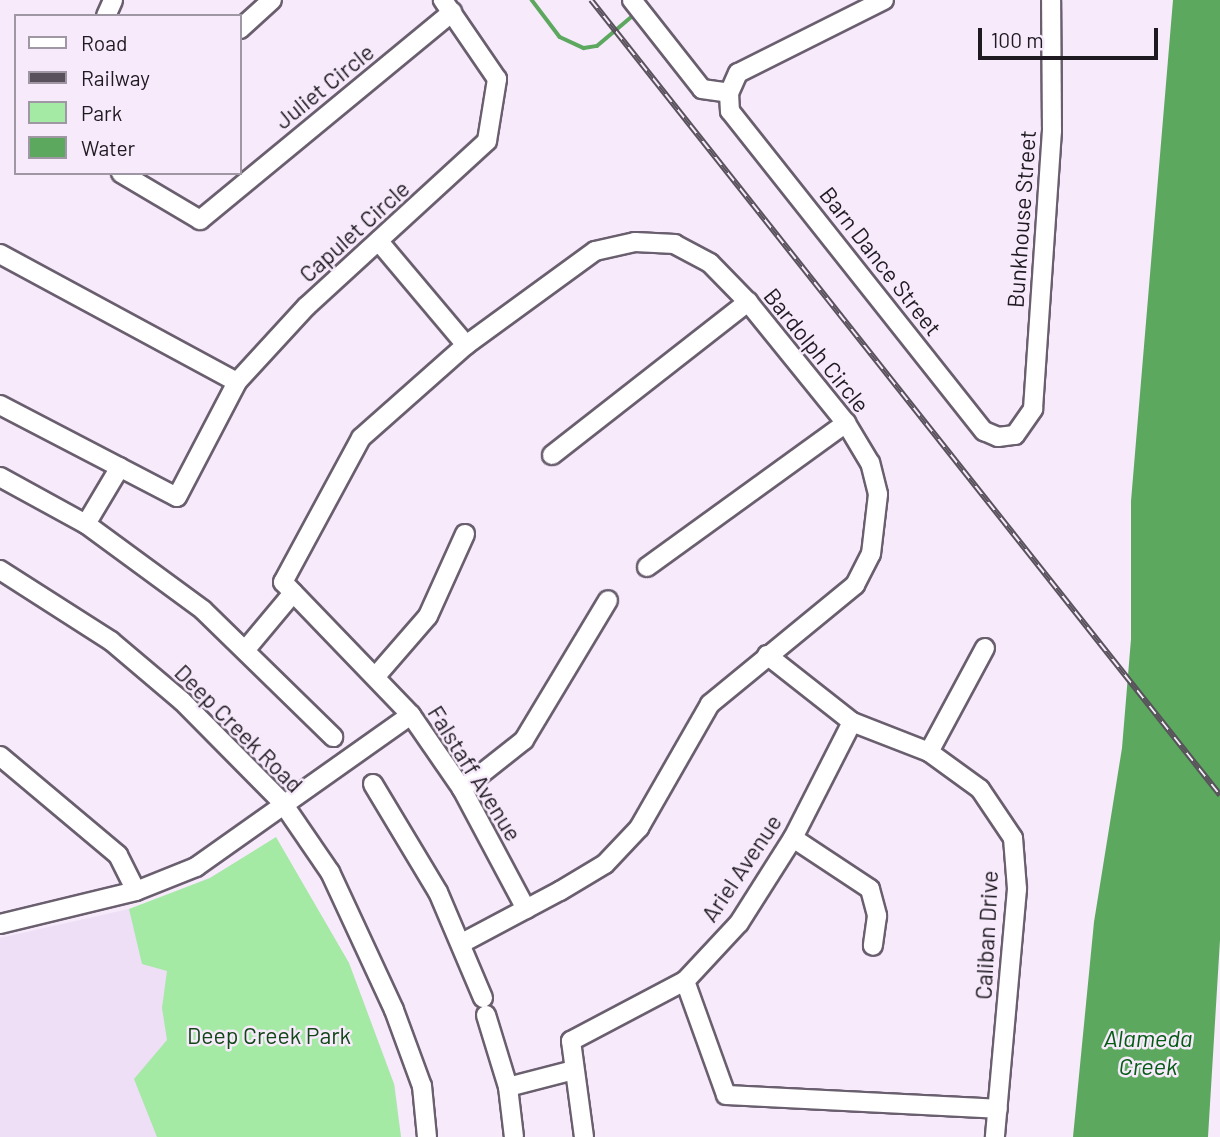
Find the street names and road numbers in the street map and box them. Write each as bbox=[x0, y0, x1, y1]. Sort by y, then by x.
street label: Juliet Circle bbox=[269, 38, 379, 134]
street label: Bunkhouse Street bbox=[1001, 129, 1041, 309]
street label: Capulet Circle bbox=[293, 174, 415, 288]
street label: Barn Dance Street bbox=[814, 181, 948, 341]
street label: Bardolph Circle bbox=[758, 282, 876, 418]
street label: Deep Creek Road bbox=[169, 658, 309, 798]
street label: Falstaff Avenue bbox=[422, 700, 528, 846]
street label: Ariel Avenue bbox=[695, 809, 787, 927]
street label: Caliban Drive bbox=[969, 870, 1003, 1000]

